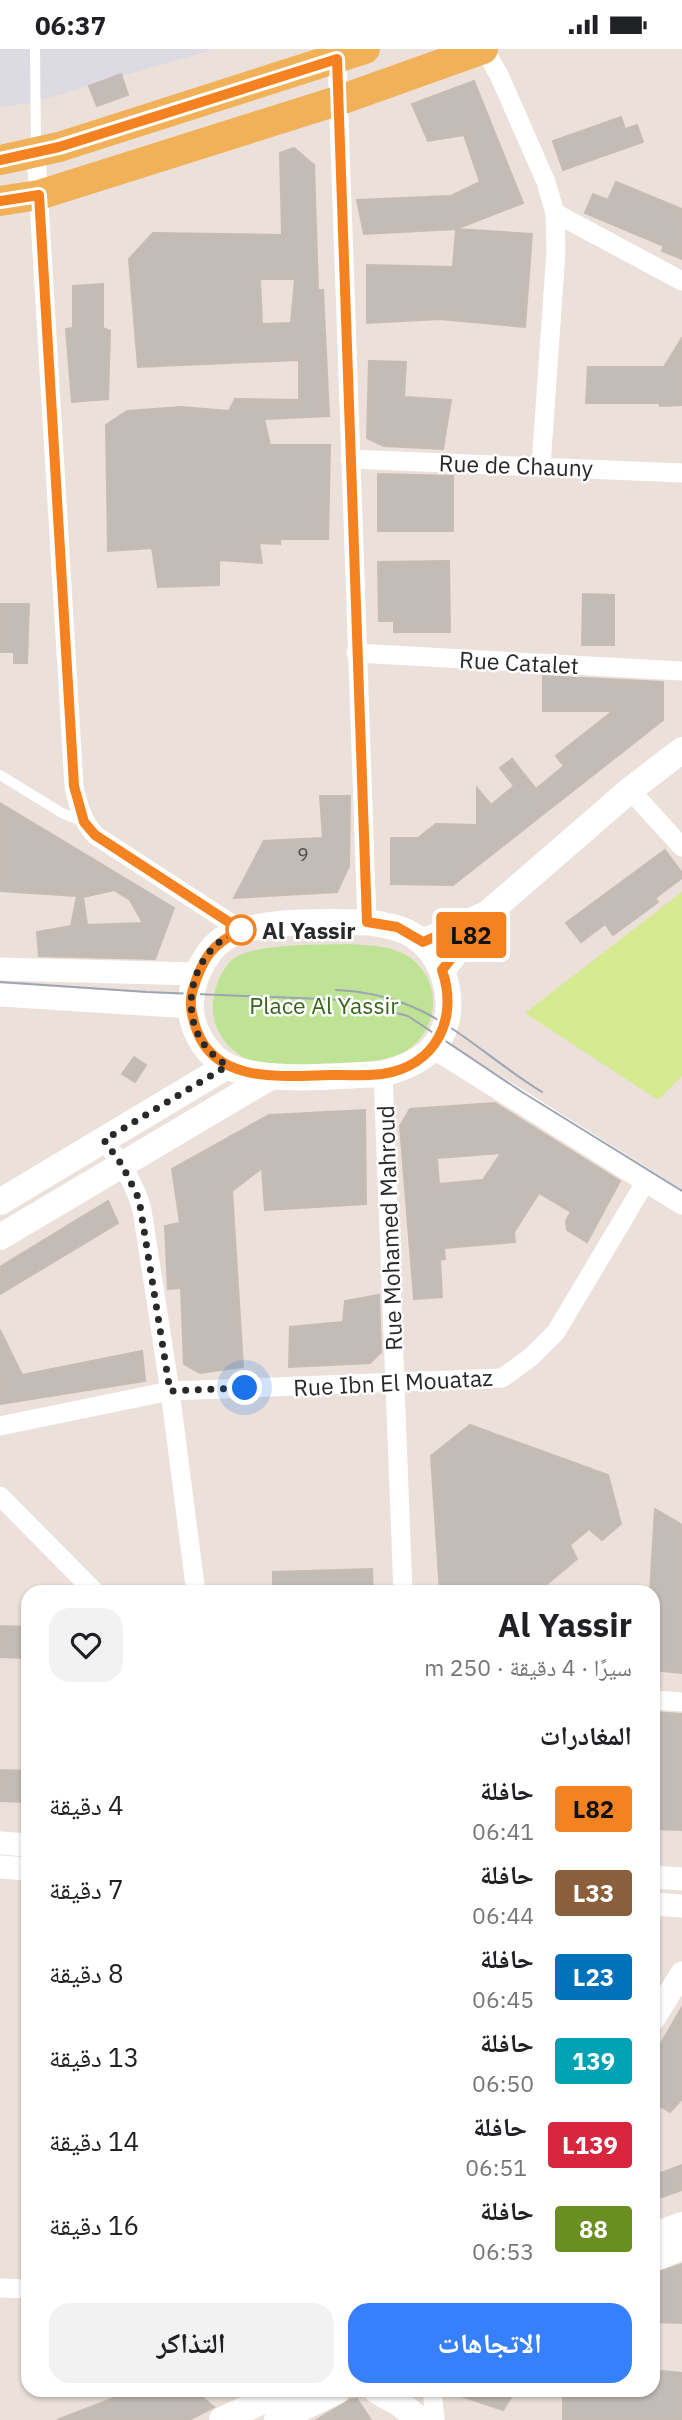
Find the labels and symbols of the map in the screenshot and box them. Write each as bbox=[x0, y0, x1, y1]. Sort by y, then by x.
street label: Rue de Chauny bbox=[438, 447, 594, 483]
street label: Rue Catalet bbox=[458, 644, 580, 680]
house number: 9 bbox=[297, 842, 309, 866]
line badge: L82 bbox=[431, 912, 511, 958]
marker: Al Yassir bbox=[226, 915, 256, 945]
place label: Al Yassir bbox=[262, 915, 356, 945]
park label: Place Al Yassir bbox=[249, 990, 399, 1020]
street label: Rue Mohamed Mahroud bbox=[370, 1105, 408, 1351]
street label: Rue Ibn El Mouataz bbox=[292, 1362, 494, 1402]
your location bbox=[227, 1370, 262, 1405]

